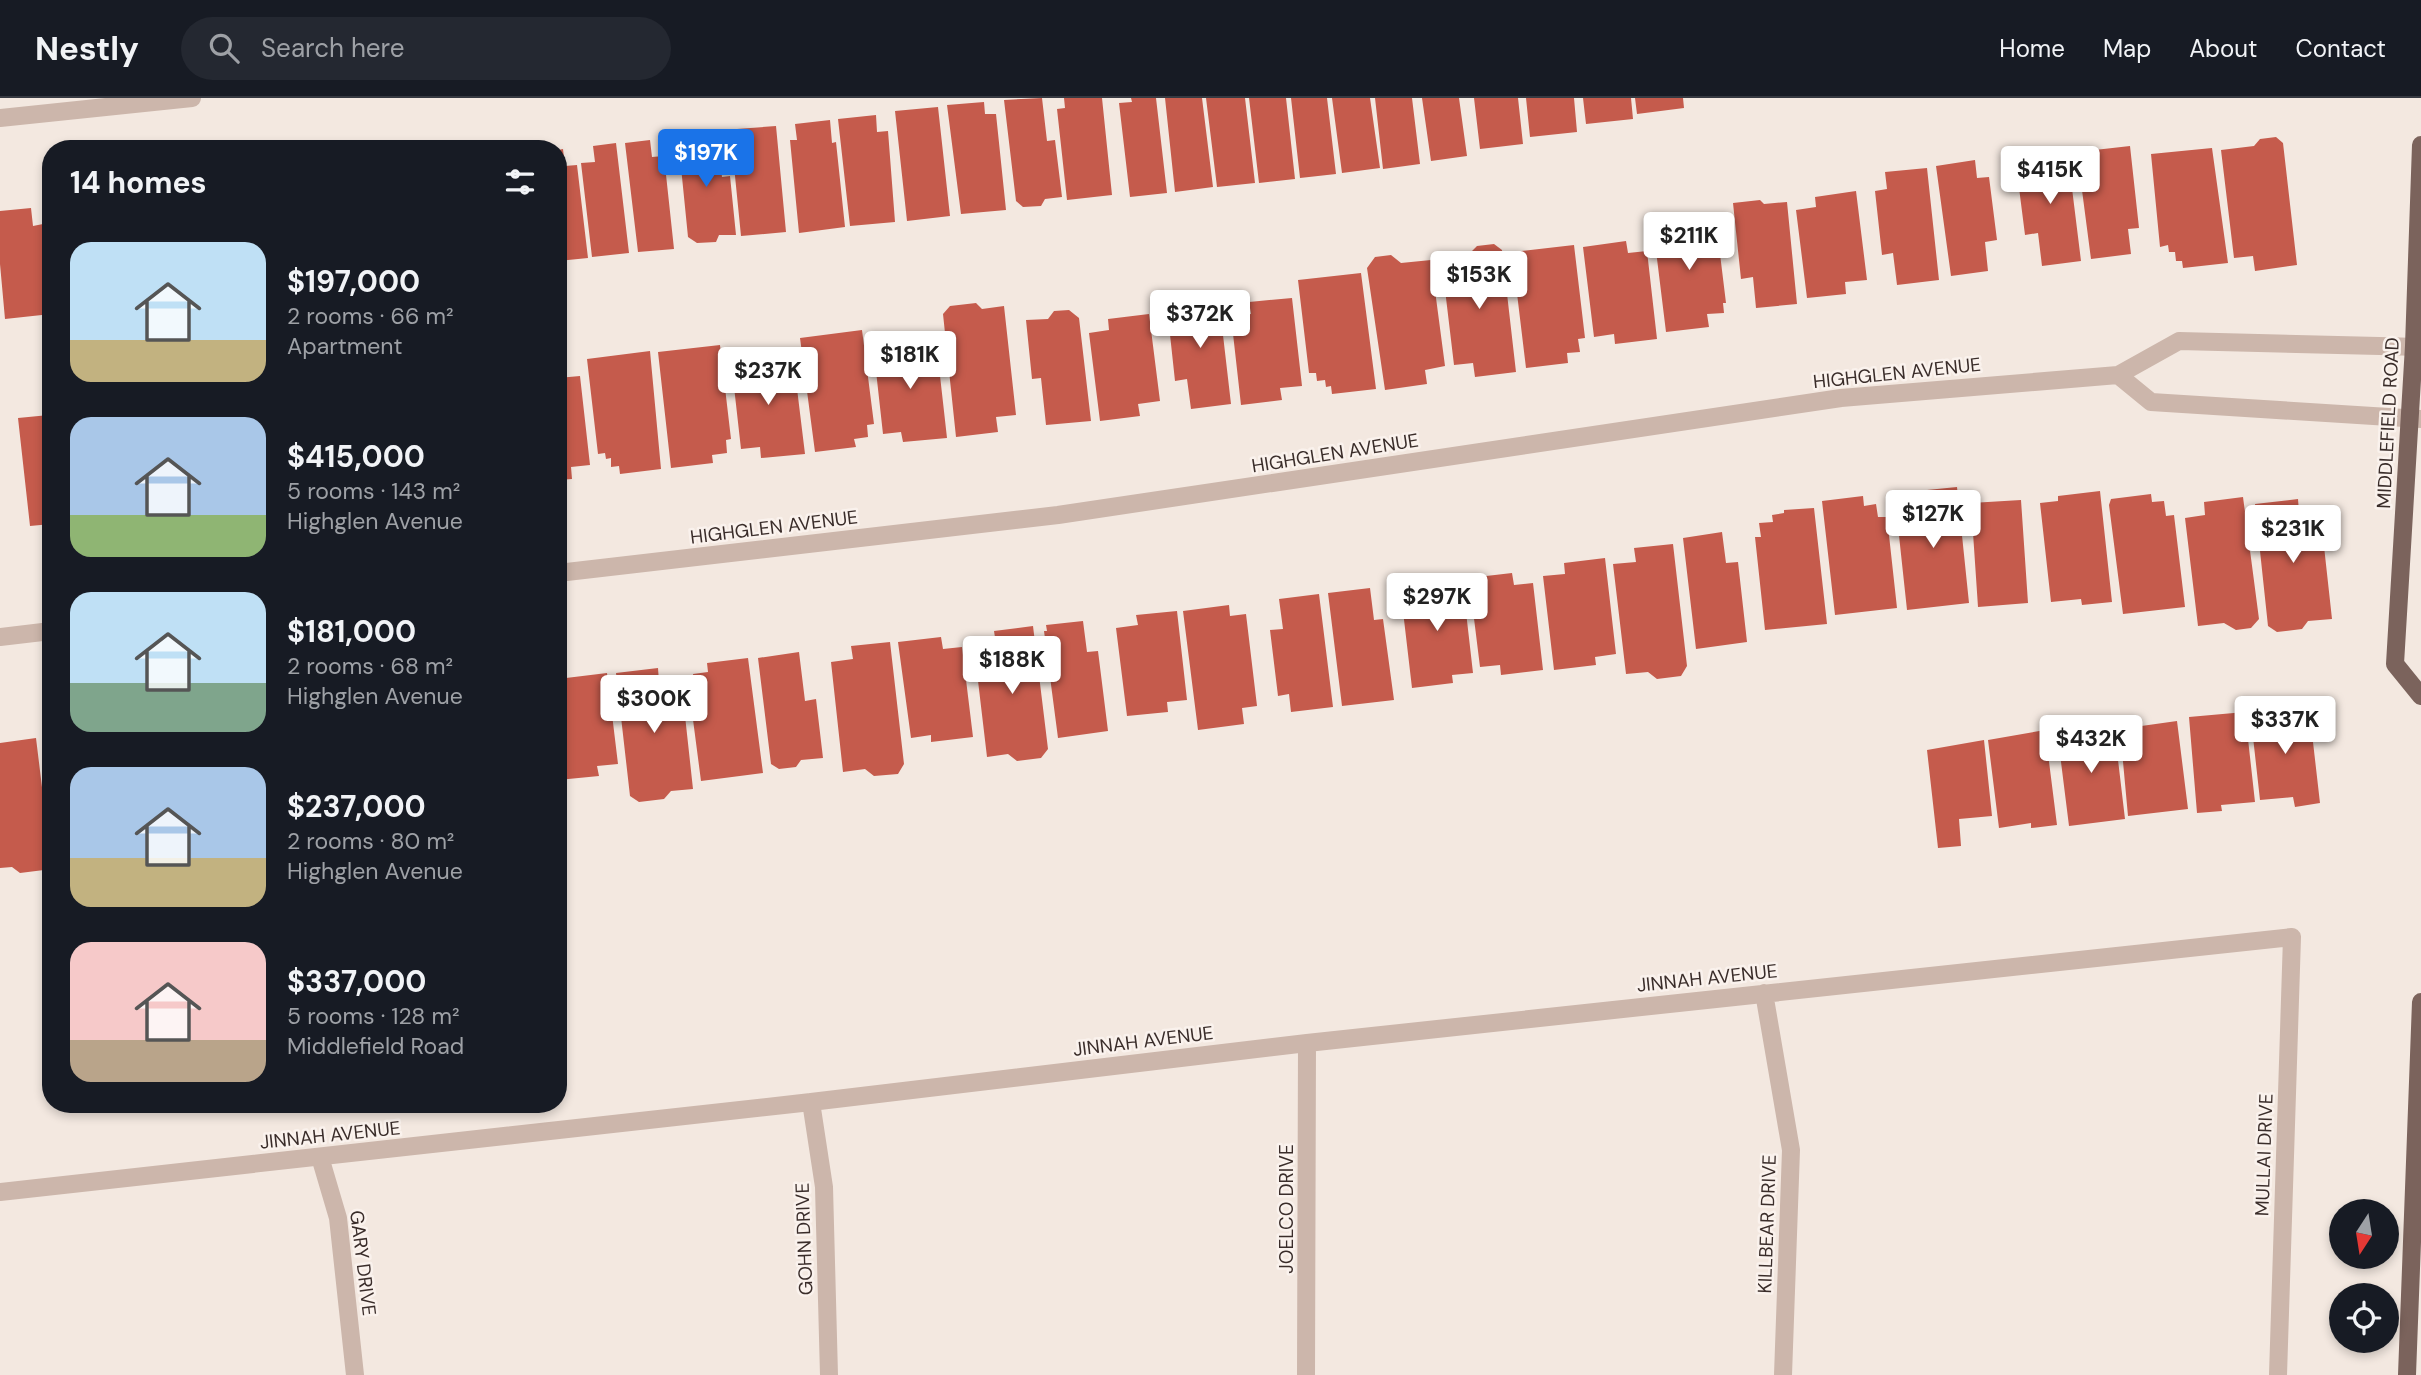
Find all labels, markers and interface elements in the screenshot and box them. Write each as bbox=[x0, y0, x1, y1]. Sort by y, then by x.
search box bbox=[181, 17, 671, 80]
text: Nestly bbox=[35, 27, 139, 70]
icon: search bbox=[205, 29, 243, 67]
text: Search here bbox=[261, 31, 405, 65]
text: Home bbox=[1999, 33, 2065, 64]
text: Map bbox=[2103, 33, 2151, 64]
text: About bbox=[2189, 33, 2258, 64]
text: Contact bbox=[2296, 33, 2386, 64]
pin: $197K bbox=[657, 130, 755, 189]
text: $197K bbox=[674, 137, 738, 167]
pin: $415K bbox=[2001, 146, 2099, 206]
text: $415K bbox=[2017, 154, 2083, 184]
text: 14 homes bbox=[70, 163, 207, 202]
icon: filters bbox=[501, 163, 539, 201]
pin: $211K bbox=[1640, 212, 1738, 272]
text: $211K bbox=[1660, 220, 1718, 250]
pin: $153K bbox=[1430, 252, 1528, 311]
text: $153K bbox=[1446, 259, 1512, 289]
text: $197,000 bbox=[287, 262, 420, 301]
icon: home bbox=[126, 270, 210, 354]
pin: $372K bbox=[1151, 290, 1249, 350]
text: $372K bbox=[1166, 298, 1234, 328]
text: 2 rooms · 66 m² bbox=[287, 301, 454, 331]
text: Apartment bbox=[287, 331, 402, 361]
pin: $181K bbox=[861, 331, 959, 391]
street label: MIDDLEFIELD ROAD bbox=[2371, 337, 2405, 509]
text: $181K bbox=[880, 339, 940, 369]
pin: $237K bbox=[719, 348, 817, 407]
street label: HIGHGLEN AVENUE bbox=[1812, 352, 1982, 394]
text: $237K bbox=[734, 355, 802, 385]
street label: HIGHGLEN AVENUE bbox=[1250, 427, 1420, 479]
text: $415,000 bbox=[287, 437, 425, 476]
icon: home bbox=[126, 445, 210, 529]
text: 5 rooms · 143 m² bbox=[287, 476, 460, 506]
pin: $127K bbox=[1884, 490, 1982, 550]
text: $127K bbox=[1902, 498, 1964, 528]
street label: HIGHGLEN AVENUE bbox=[689, 504, 859, 550]
pin: $231K bbox=[2244, 505, 2342, 565]
text: Highglen Avenue bbox=[287, 506, 463, 536]
text: $231K bbox=[2261, 513, 2325, 543]
pin: $297K bbox=[1388, 574, 1486, 633]
text: $297K bbox=[1403, 581, 1471, 611]
text: $181,000 bbox=[287, 612, 416, 651]
icon: home bbox=[126, 620, 210, 704]
pin: $188K bbox=[963, 636, 1061, 696]
text: $188K bbox=[979, 644, 1045, 674]
text: 2 rooms · 68 m² bbox=[287, 651, 453, 681]
pin: $300K bbox=[605, 676, 703, 735]
text: Highglen Avenue bbox=[287, 681, 463, 711]
text: $300K bbox=[616, 683, 692, 713]
pin: $337K bbox=[2236, 696, 2334, 756]
text: $337K bbox=[2251, 704, 2319, 734]
pin: $432K bbox=[2042, 716, 2140, 775]
text: $432K bbox=[2055, 723, 2127, 753]
text: $237,000 bbox=[287, 787, 426, 826]
icon: home bbox=[126, 795, 210, 879]
text: 2 rooms · 80 m² bbox=[287, 826, 454, 856]
text: Highglen Avenue bbox=[287, 856, 463, 886]
street label: JINNAH AVENUE bbox=[1635, 958, 1779, 998]
text: $337,000 bbox=[287, 962, 426, 1001]
icon: home bbox=[126, 970, 210, 1054]
text: 5 rooms · 128 m² bbox=[287, 1001, 460, 1031]
street label: JINNAH AVENUE bbox=[1071, 1020, 1215, 1062]
text: Middlefield Road bbox=[287, 1031, 464, 1061]
street label: MULLAI DRIVE bbox=[2249, 1093, 2279, 1217]
street label: JINNAH AVENUE bbox=[258, 1115, 402, 1155]
street label: JOELCO DRIVE bbox=[1274, 1144, 1299, 1274]
street label: KILLBEAR DRIVE bbox=[1752, 1154, 1782, 1294]
street label: GOHN DRIVE bbox=[790, 1182, 818, 1296]
north arrow bbox=[2329, 1199, 2399, 1269]
map controls bbox=[2329, 1199, 2399, 1353]
street label: GARY DRIVE bbox=[344, 1209, 382, 1317]
button: locate bbox=[2329, 1283, 2399, 1353]

